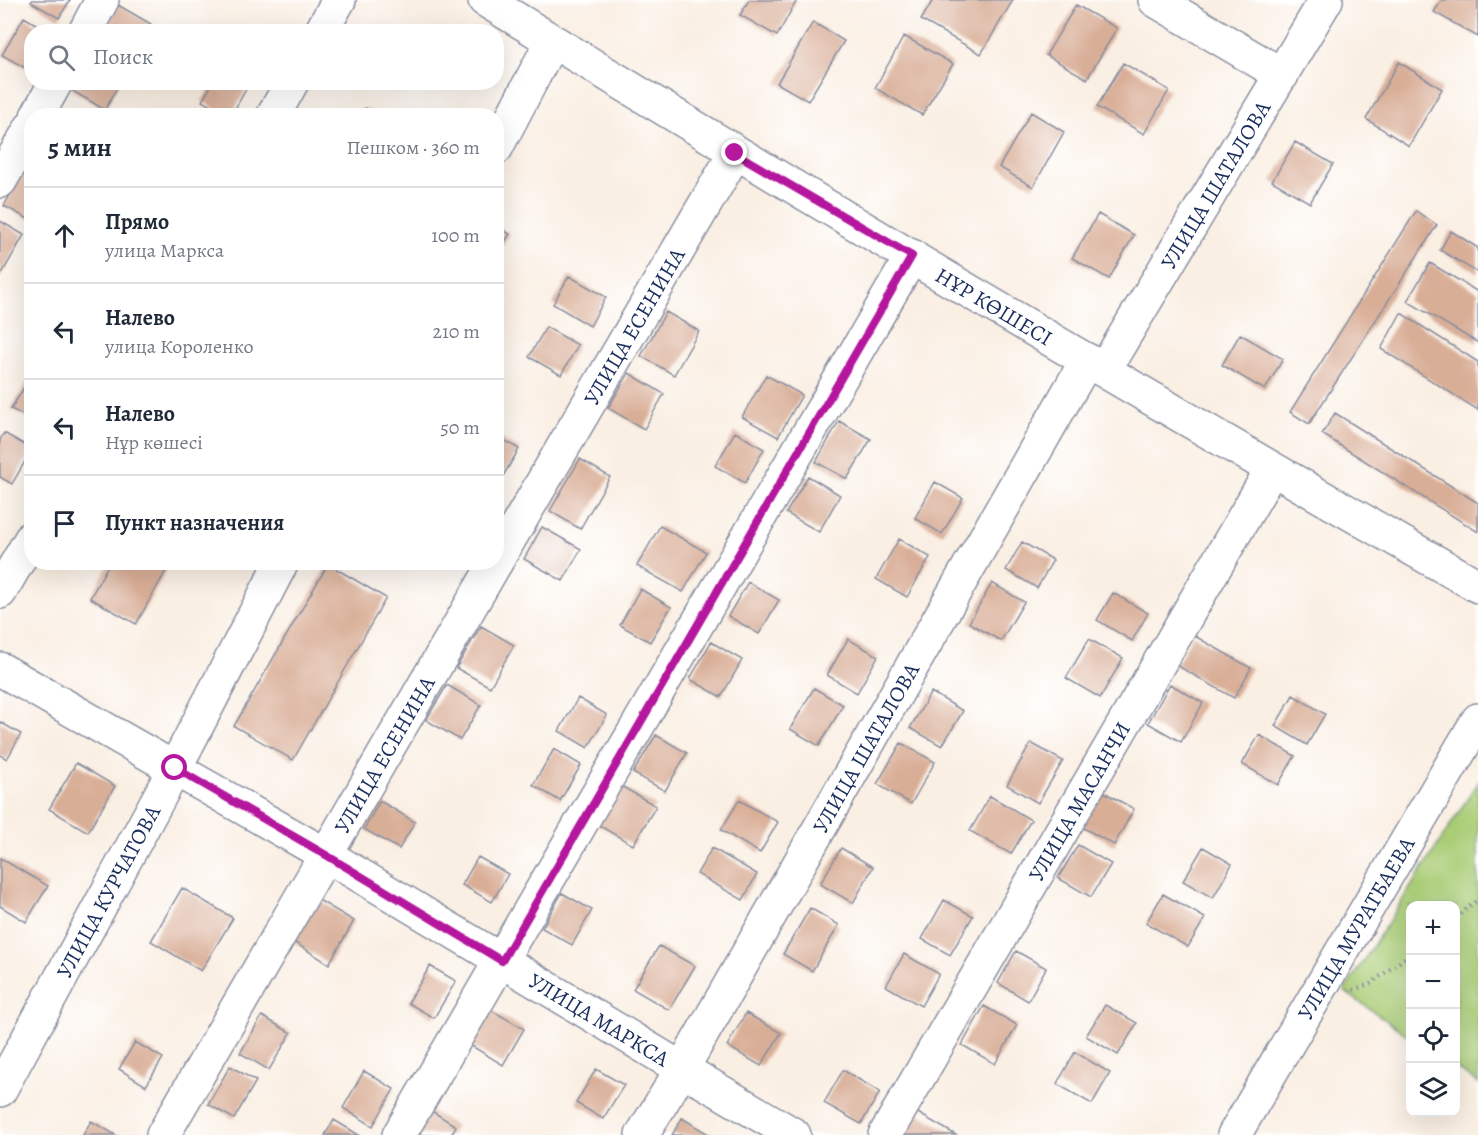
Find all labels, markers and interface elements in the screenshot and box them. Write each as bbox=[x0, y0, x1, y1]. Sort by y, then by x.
search box bbox=[24, 24, 504, 90]
icon: search bbox=[45, 41, 78, 74]
text: Поиск bbox=[93, 42, 153, 72]
street label: УЛИЦА ШАТАЛОВА bbox=[1154, 95, 1279, 275]
text: 5 мин bbox=[48, 130, 112, 165]
text: Пешком · 360 m bbox=[347, 134, 480, 161]
route end bbox=[721, 139, 747, 165]
text: Прямо bbox=[105, 207, 169, 237]
icon: ahead bbox=[48, 219, 81, 252]
text: 100 m bbox=[431, 222, 480, 249]
text: улица Маркса bbox=[105, 237, 224, 264]
street label: УЛИЦА ЕСЕНИНА bbox=[577, 242, 693, 411]
street label: НҰР КӨШЕСІ bbox=[929, 261, 1058, 353]
text: Налево bbox=[105, 303, 175, 333]
icon: left bbox=[48, 315, 81, 348]
text: 210 m bbox=[432, 318, 480, 345]
text: улица Короленко bbox=[105, 333, 254, 360]
text: Налево bbox=[105, 399, 175, 429]
icon: left bbox=[48, 411, 81, 444]
text: 50 m bbox=[440, 414, 480, 441]
text: Нұр көшесі bbox=[105, 429, 203, 456]
icon: arrive bbox=[48, 507, 81, 540]
text: Пункт назначения bbox=[105, 508, 284, 538]
street label: УЛИЦА ШАТАЛОВА bbox=[806, 657, 927, 839]
street label: УЛИЦА ЕСЕНИНА bbox=[327, 670, 443, 839]
street label: УЛИЦА МАСАНЧИ bbox=[1022, 716, 1138, 887]
route start bbox=[161, 754, 187, 780]
street label: УЛИЦА КУРЧАТОВА bbox=[50, 799, 169, 984]
street label: УЛИЦА МУРАТБАЕВА bbox=[1291, 830, 1423, 1026]
map controls bbox=[1406, 901, 1460, 1117]
button: + bbox=[1406, 901, 1460, 955]
button: − bbox=[1406, 955, 1460, 1009]
street label: УЛИЦА МАРКСА bbox=[523, 966, 676, 1075]
button: locate bbox=[1406, 1009, 1460, 1063]
button: layers bbox=[1406, 1063, 1460, 1117]

